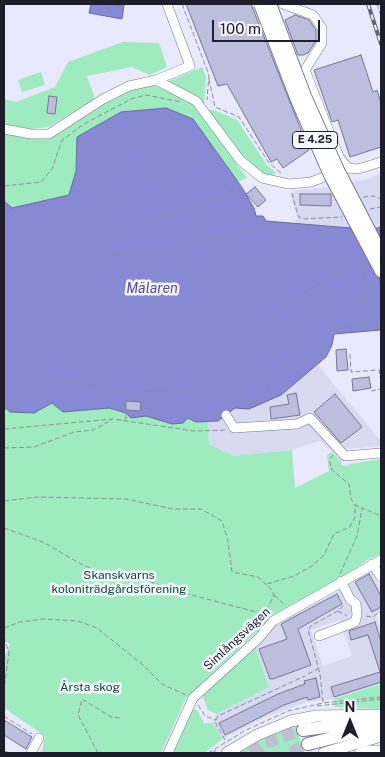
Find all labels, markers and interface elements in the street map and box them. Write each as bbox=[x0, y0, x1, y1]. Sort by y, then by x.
scale bar bbox=[215, 10, 322, 42]
text: 100 m bbox=[220, 20, 261, 37]
road number: E 4.25 bbox=[292, 132, 338, 148]
water label: Mälaren bbox=[126, 281, 178, 297]
park label: Skanskvarns koloniträdgårdsförening bbox=[51, 568, 187, 596]
street label: Simlångsvägen bbox=[201, 605, 273, 673]
park label: Årsta skog bbox=[60, 680, 120, 694]
north arrow bbox=[325, 697, 375, 747]
text: N bbox=[345, 699, 355, 715]

